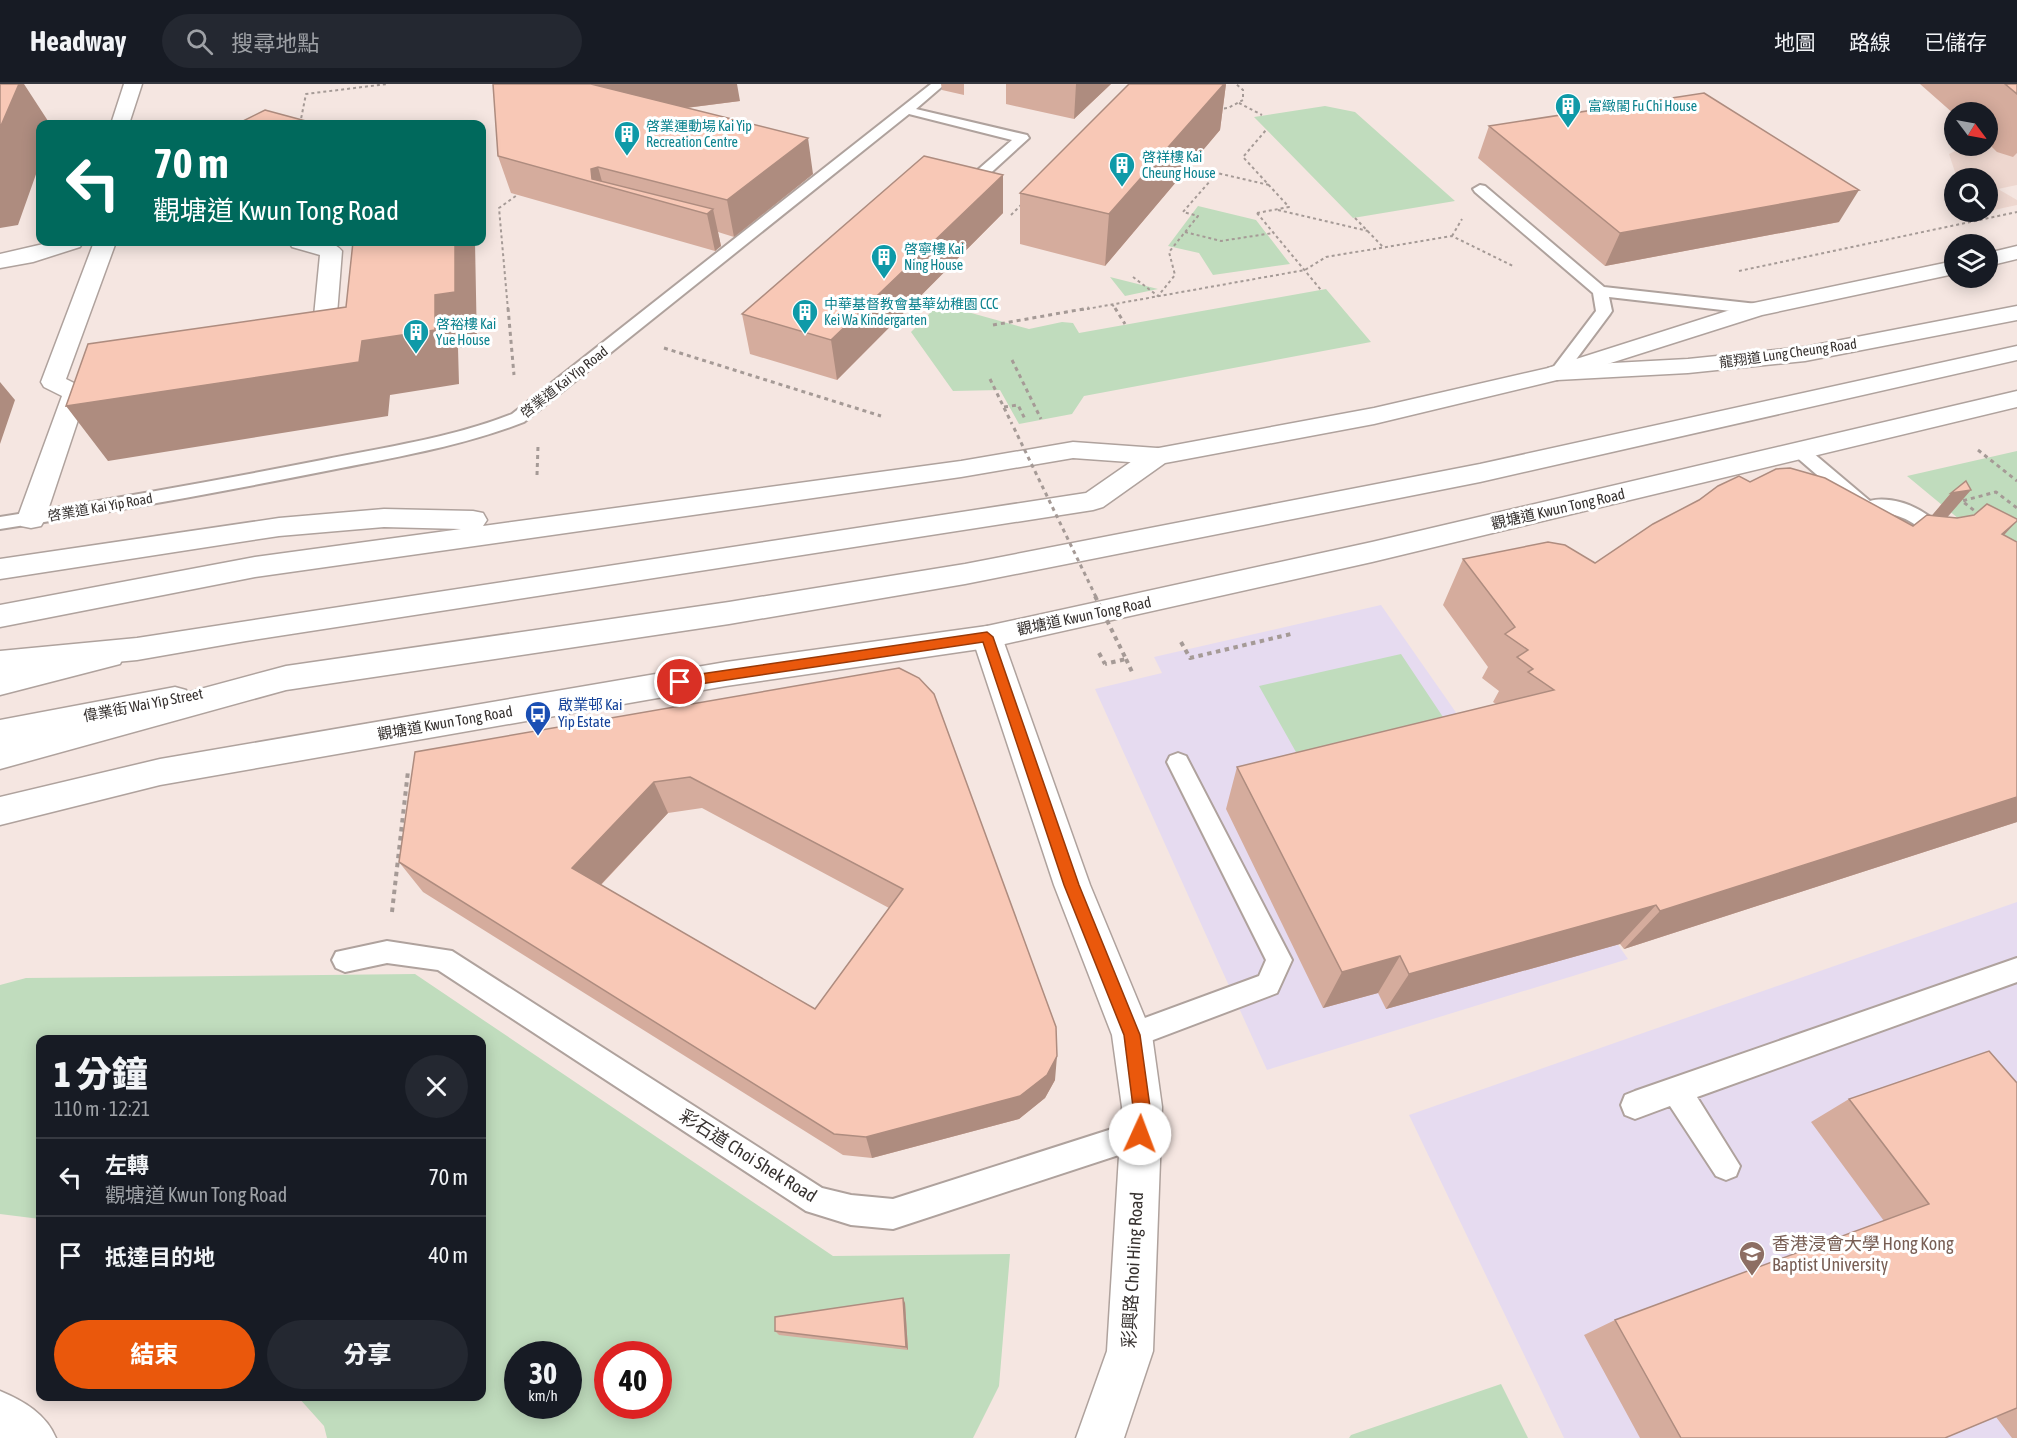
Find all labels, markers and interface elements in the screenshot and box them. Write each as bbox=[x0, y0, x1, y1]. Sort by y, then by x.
search box bbox=[162, 14, 582, 68]
text: Headway bbox=[30, 25, 126, 57]
icon: search bbox=[183, 25, 216, 58]
text: 搜尋地點 bbox=[231, 30, 319, 56]
text: 地圖 bbox=[1774, 30, 1816, 54]
text: 路線 bbox=[1849, 30, 1891, 54]
text: 已儲存 bbox=[1924, 30, 1987, 54]
building icon: 富緻閣 Fu Chi House bbox=[1553, 91, 1583, 129]
place label: 富緻閣 Fu Chi House bbox=[1588, 98, 1697, 114]
north arrow bbox=[1944, 102, 1998, 156]
map controls bbox=[1944, 102, 1998, 288]
place label: 啓業運動場 Kai Yip Recreation Centre bbox=[646, 118, 752, 150]
building icon: 啓業運動場 Kai Yip Recreation Centre bbox=[612, 119, 642, 157]
text: 70 m bbox=[153, 139, 228, 187]
icon: left bbox=[54, 144, 132, 222]
place label: 啓祥樓 Kai Cheung House bbox=[1142, 149, 1216, 181]
building icon: 啓祥樓 Kai Cheung House bbox=[1107, 150, 1137, 188]
button: search bbox=[1944, 168, 1998, 222]
text: 觀塘道 Kwun Tong Road bbox=[153, 195, 399, 226]
button: layers bbox=[1944, 234, 1998, 288]
place label: 啓寧樓 Kai Ning House bbox=[904, 241, 964, 273]
building icon: 啓寧樓 Kai Ning House bbox=[869, 242, 899, 280]
place label: 中華基督教會基華幼稚園 CCC Kei Wa Kindergarten bbox=[824, 296, 999, 328]
building icon: 中華基督教會基華幼稚園 CCC Kei Wa Kindergarten bbox=[790, 297, 820, 335]
place label: 啓裕樓 Kai Yue House bbox=[436, 316, 496, 348]
building icon: 啓裕樓 Kai Yue House bbox=[401, 317, 431, 355]
street label: 龍翔道 Lung Cheung Road bbox=[1718, 335, 1858, 371]
street label: 啓業道 Kai Yip Road bbox=[517, 343, 611, 421]
street label: 觀塘道 Kwun Tong Road bbox=[1489, 485, 1626, 532]
street label: 啓業道 Kai Yip Road bbox=[46, 490, 154, 524]
street label: 觀塘道 Kwun Tong Road bbox=[1015, 593, 1152, 638]
pin bbox=[654, 656, 705, 707]
icon: arrive bbox=[663, 665, 696, 698]
street label: 偉業街 Wai Yip Street bbox=[82, 685, 204, 724]
place label: 啟業邨 Kai Yip Estate bbox=[558, 696, 623, 730]
bus stop icon: 啟業邨 Kai Yip Estate bbox=[523, 699, 553, 737]
street label: 觀塘道 Kwun Tong Road bbox=[376, 702, 514, 743]
text: 1 分鐘 bbox=[54, 1053, 148, 1095]
button: close bbox=[405, 1055, 468, 1118]
text: 110 m · 12:21 bbox=[54, 1097, 150, 1120]
position arrow bbox=[1108, 1102, 1172, 1166]
street label: 彩石道 Choi Shek Road bbox=[676, 1105, 821, 1206]
text: 左轉 bbox=[105, 1152, 149, 1178]
icon: left bbox=[54, 1161, 87, 1194]
text: 70 m bbox=[428, 1164, 468, 1190]
text: 觀塘道 Kwun Tong Road bbox=[105, 1183, 287, 1206]
street label: 彩興路 Choi Hing Road bbox=[1118, 1191, 1147, 1349]
place label: 香港浸會大學 Hong Kong Baptist University bbox=[1772, 1233, 1954, 1275]
icon: arrive bbox=[54, 1239, 87, 1272]
school or university icon: 香港浸會大學 Hong Kong Baptist University bbox=[1737, 1239, 1767, 1277]
text: 40 m bbox=[428, 1242, 468, 1268]
text: 抵達目的地 bbox=[105, 1244, 215, 1270]
button: 結束 bbox=[54, 1320, 255, 1389]
button: 分享 bbox=[267, 1320, 468, 1389]
speed limit sign: 40 bbox=[594, 1341, 672, 1419]
text: 30 bbox=[529, 1356, 557, 1390]
text: km/h bbox=[528, 1387, 558, 1404]

